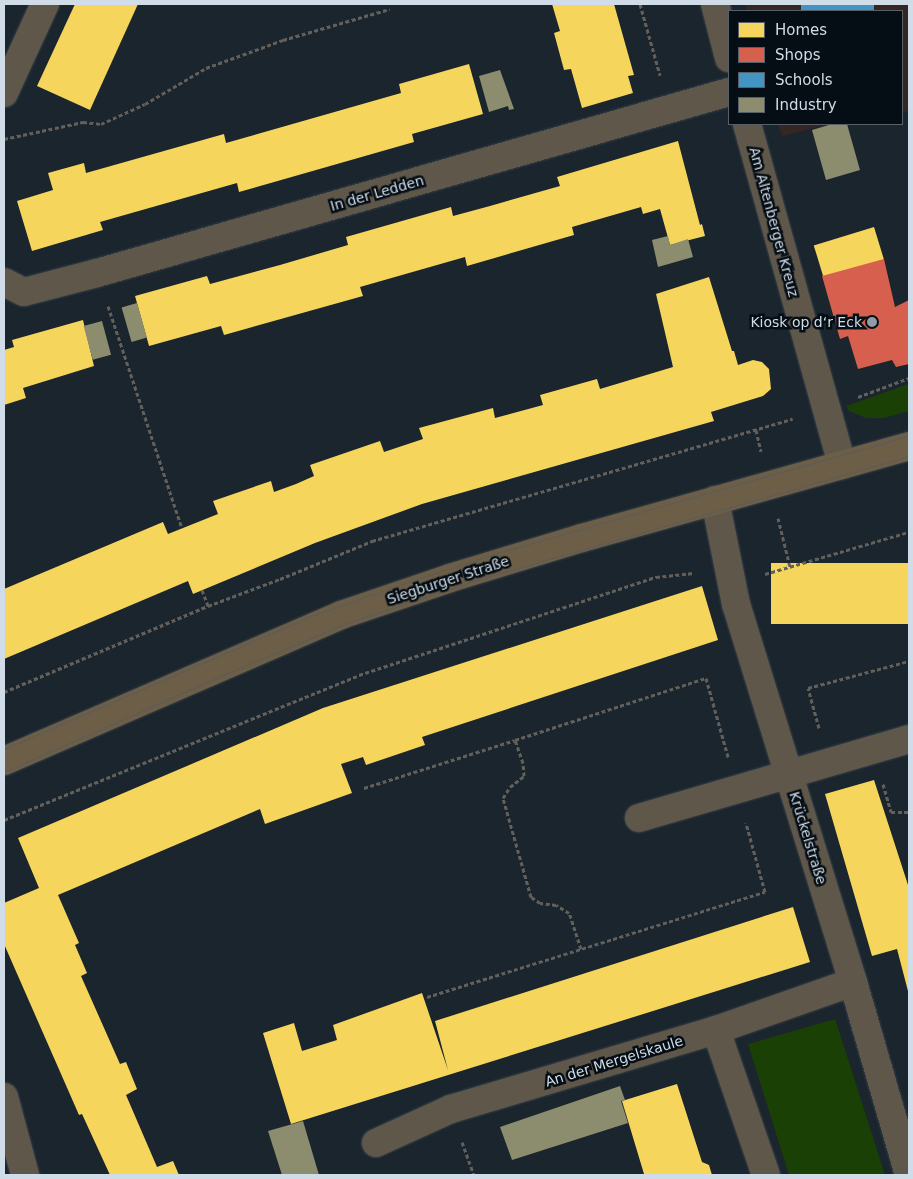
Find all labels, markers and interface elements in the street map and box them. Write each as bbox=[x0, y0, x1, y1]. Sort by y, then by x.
legend bbox=[728, 10, 903, 125]
text: Homes bbox=[775, 21, 827, 39]
text: Shops bbox=[775, 46, 821, 64]
text: Schools bbox=[775, 71, 833, 89]
text: Industry bbox=[775, 96, 837, 114]
street label: Am Altenberger Kreuz bbox=[746, 145, 802, 299]
street label: In der Ledden bbox=[328, 172, 426, 214]
place label: Kiosk op d‘r Eck bbox=[750, 314, 862, 330]
marker: Kiosk op d‘r Eck bbox=[866, 316, 878, 328]
street label: Siegburger Straße bbox=[385, 552, 511, 608]
street label: Krückelstraße bbox=[786, 790, 830, 886]
street label: An der Mergelskaule bbox=[543, 1032, 685, 1090]

